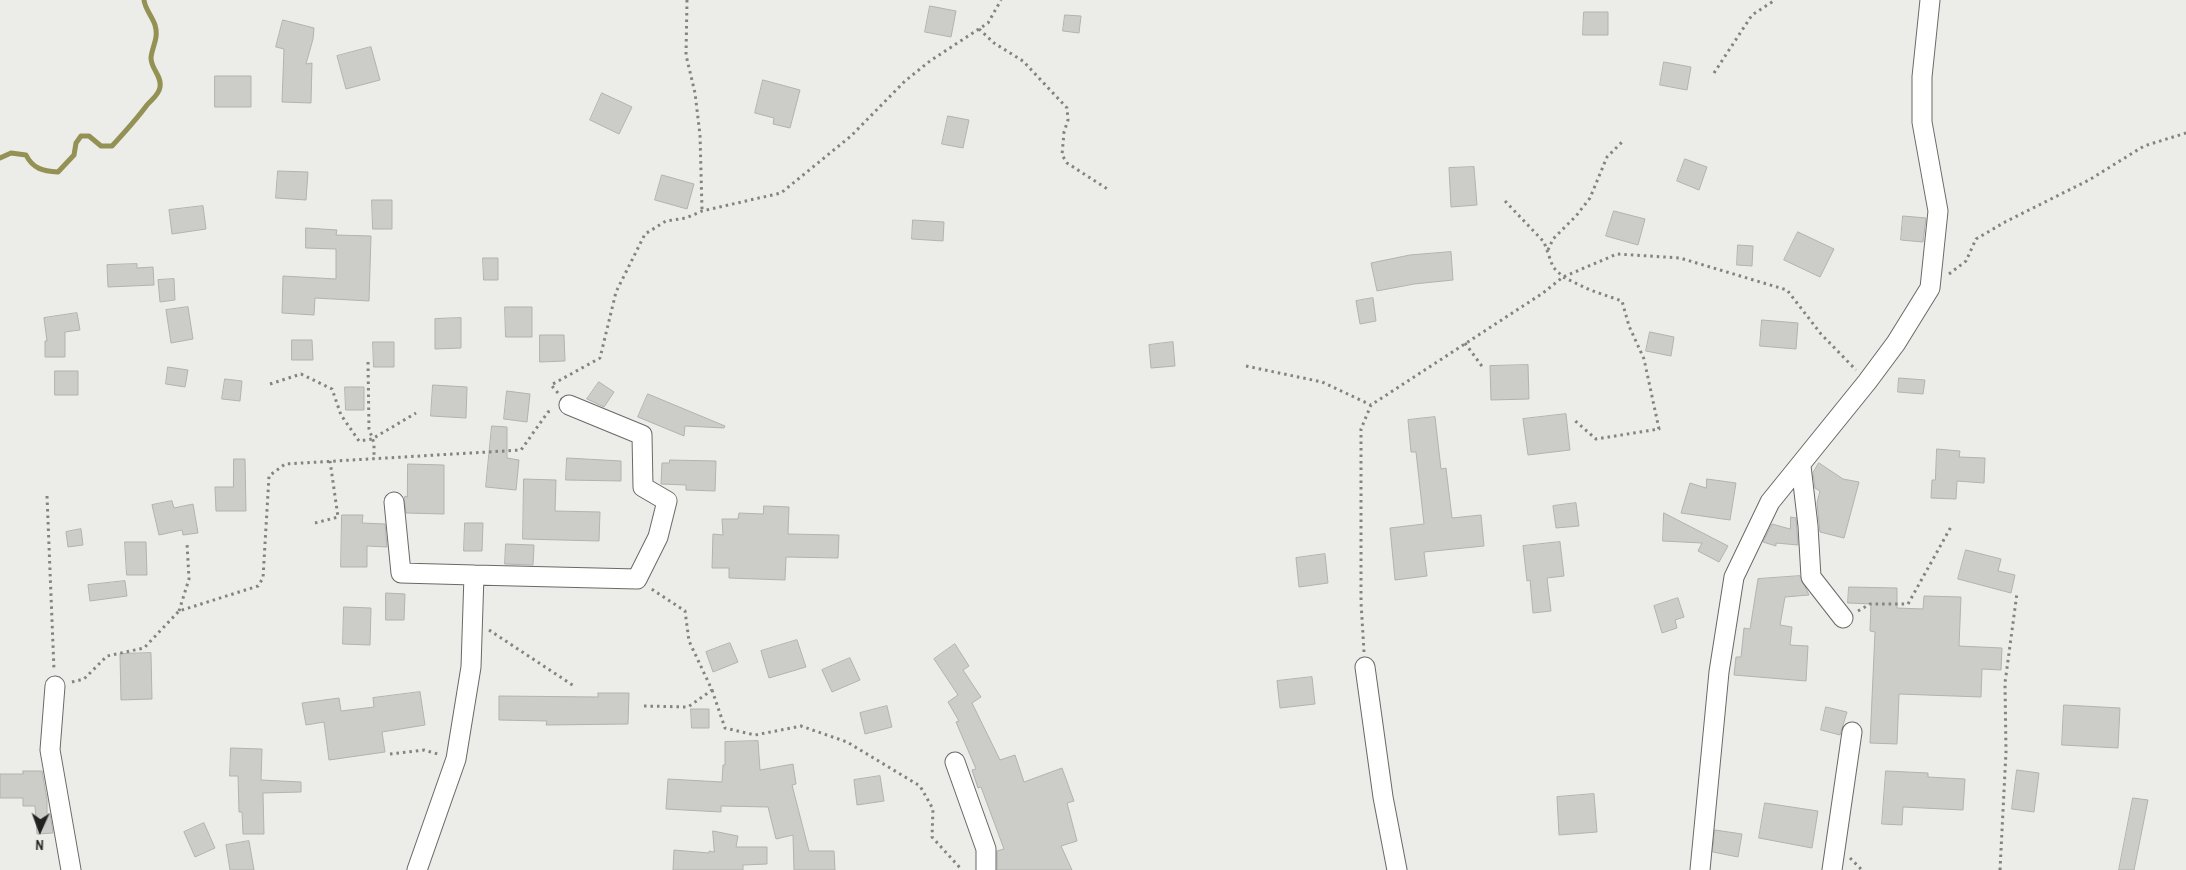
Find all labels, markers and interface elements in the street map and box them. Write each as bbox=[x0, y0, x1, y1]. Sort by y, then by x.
north arrow bbox=[15, 805, 65, 855]
text: N bbox=[35, 836, 44, 854]

